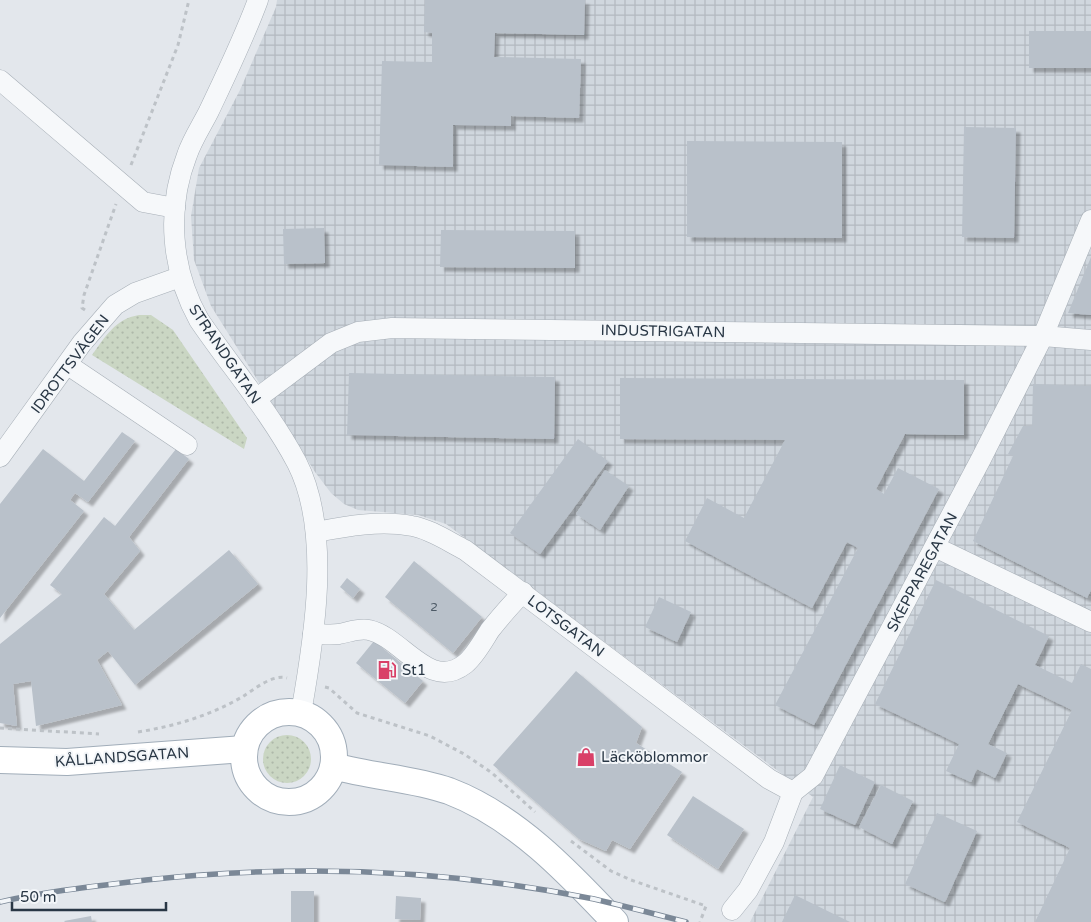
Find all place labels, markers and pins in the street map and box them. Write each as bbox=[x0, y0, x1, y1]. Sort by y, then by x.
fuel station icon: St1 bbox=[376, 659, 398, 681]
place label: St1 bbox=[402, 661, 426, 679]
shop icon: Läcköblommor bbox=[575, 746, 597, 768]
place label: Läcköblommor bbox=[601, 748, 708, 766]

